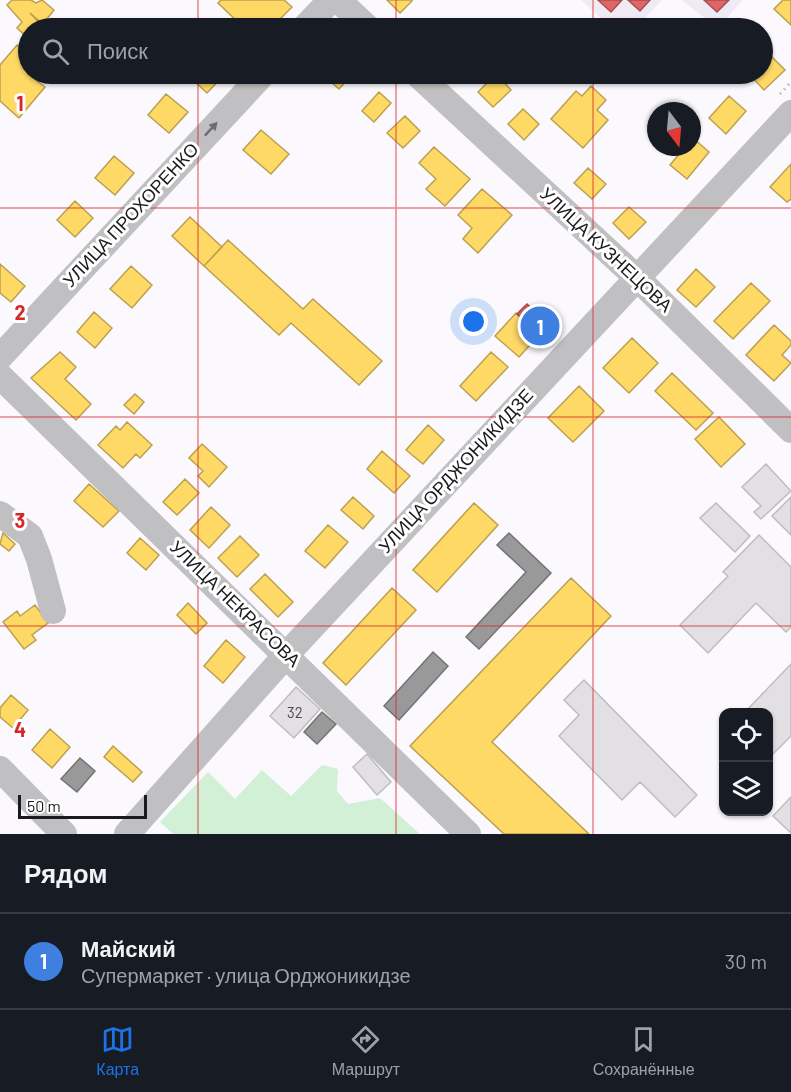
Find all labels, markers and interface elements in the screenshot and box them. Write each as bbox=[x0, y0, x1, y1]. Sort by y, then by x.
search box bbox=[18, 18, 773, 84]
icon: search bbox=[39, 35, 72, 68]
text: Поиск bbox=[87, 37, 148, 63]
text: 1 bbox=[16, 91, 24, 115]
north arrow bbox=[647, 102, 701, 156]
one-way arrow bbox=[204, 122, 217, 137]
street label: УЛИЦА ПРОХОРЕНКО bbox=[58, 138, 203, 291]
street label: УЛИЦА КУЗНЕЦОВА bbox=[536, 182, 677, 316]
text: 2 bbox=[14, 300, 26, 324]
pin: 1 bbox=[520, 304, 560, 348]
your location bbox=[459, 307, 488, 336]
street label: УЛИЦА ОРДЖОНИКИДЗЕ bbox=[374, 384, 537, 557]
text: 3 bbox=[15, 508, 25, 532]
street label: УЛИЦА НЕКРАСОВА bbox=[166, 535, 305, 671]
house number: 32 bbox=[287, 703, 303, 721]
map controls bbox=[719, 708, 773, 816]
button: locate bbox=[719, 708, 773, 762]
text: 4 bbox=[14, 717, 26, 741]
button: layers bbox=[719, 762, 773, 816]
scale bar bbox=[18, 792, 147, 820]
text: 50 m bbox=[27, 796, 61, 815]
text: Рядом bbox=[24, 857, 107, 888]
text: Майский bbox=[81, 935, 176, 961]
text: 1 bbox=[40, 949, 47, 973]
text: 30 m bbox=[725, 949, 767, 973]
text: Супермаркет · улица Орджоникидзе bbox=[81, 963, 411, 987]
tab: Карта bbox=[96, 1023, 139, 1079]
tab: Маршрут bbox=[332, 1023, 400, 1079]
tab: Сохранённые bbox=[593, 1023, 695, 1079]

